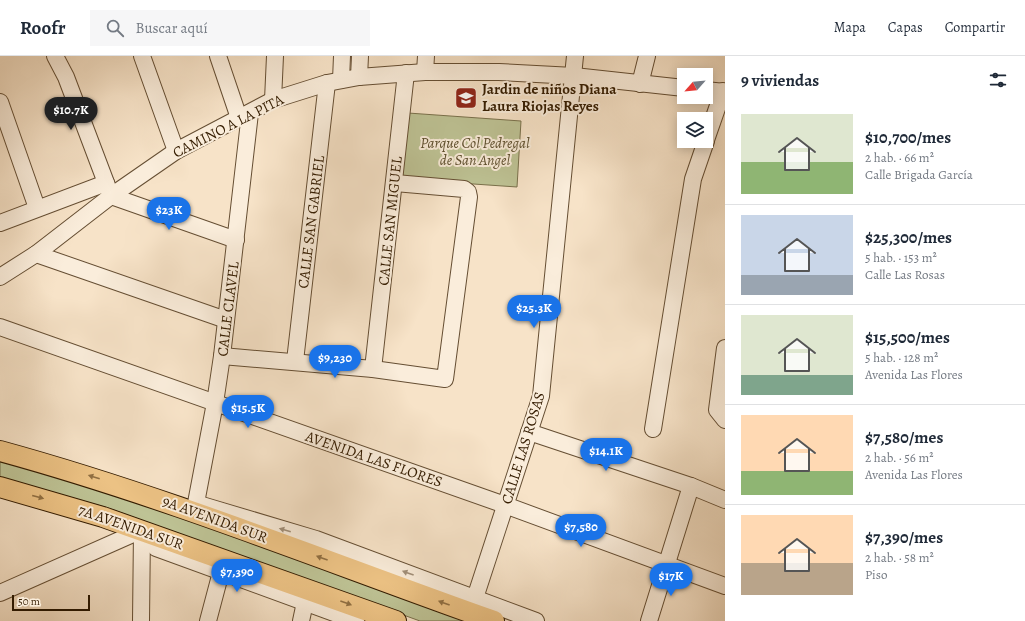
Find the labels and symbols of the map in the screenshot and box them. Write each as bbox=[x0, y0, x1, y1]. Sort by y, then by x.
north arrow bbox=[677, 68, 713, 104]
place label: Jardin de niños Diana Laura Riojas Reyes bbox=[482, 79, 617, 116]
school or university icon: Jardin de niños Diana Laura Riojas Reyes bbox=[453, 85, 479, 111]
street label: CAMINO A LA PITA bbox=[169, 89, 287, 163]
pin: $10.7K bbox=[38, 97, 104, 131]
park label: Parque Col Pedregal de San Angel bbox=[420, 133, 530, 170]
street label: CALLE SAN GABRIEL bbox=[293, 154, 329, 290]
street label: CALLE SAN MIGUEL bbox=[373, 155, 407, 287]
pin: $23K bbox=[145, 197, 193, 231]
street label: CALLE CLAVEL bbox=[212, 260, 244, 358]
pin: $25.3K bbox=[501, 295, 567, 329]
pin: $9,230 bbox=[302, 345, 368, 379]
street label: CALLE LAS ROSAS bbox=[496, 389, 550, 507]
pin: $15.5K bbox=[215, 395, 281, 429]
street label: AVENIDA LAS FLORES bbox=[302, 426, 445, 492]
pin: $14.1K bbox=[573, 438, 639, 472]
one-way arrow bbox=[88, 474, 100, 480]
street label: 9A AVENIDA SUR bbox=[160, 491, 271, 548]
one-way arrow bbox=[32, 494, 44, 500]
street label: 7A AVENIDA SUR bbox=[76, 500, 187, 555]
pin: $7,580 bbox=[548, 514, 614, 548]
one-way arrow bbox=[279, 527, 291, 533]
one-way arrow bbox=[316, 555, 328, 561]
pin: $7,390 bbox=[204, 559, 270, 593]
pin: $17K bbox=[647, 563, 695, 597]
one-way arrow bbox=[402, 570, 414, 576]
scale bar bbox=[12, 593, 90, 612]
one-way arrow bbox=[340, 600, 352, 606]
one-way arrow bbox=[437, 600, 449, 606]

